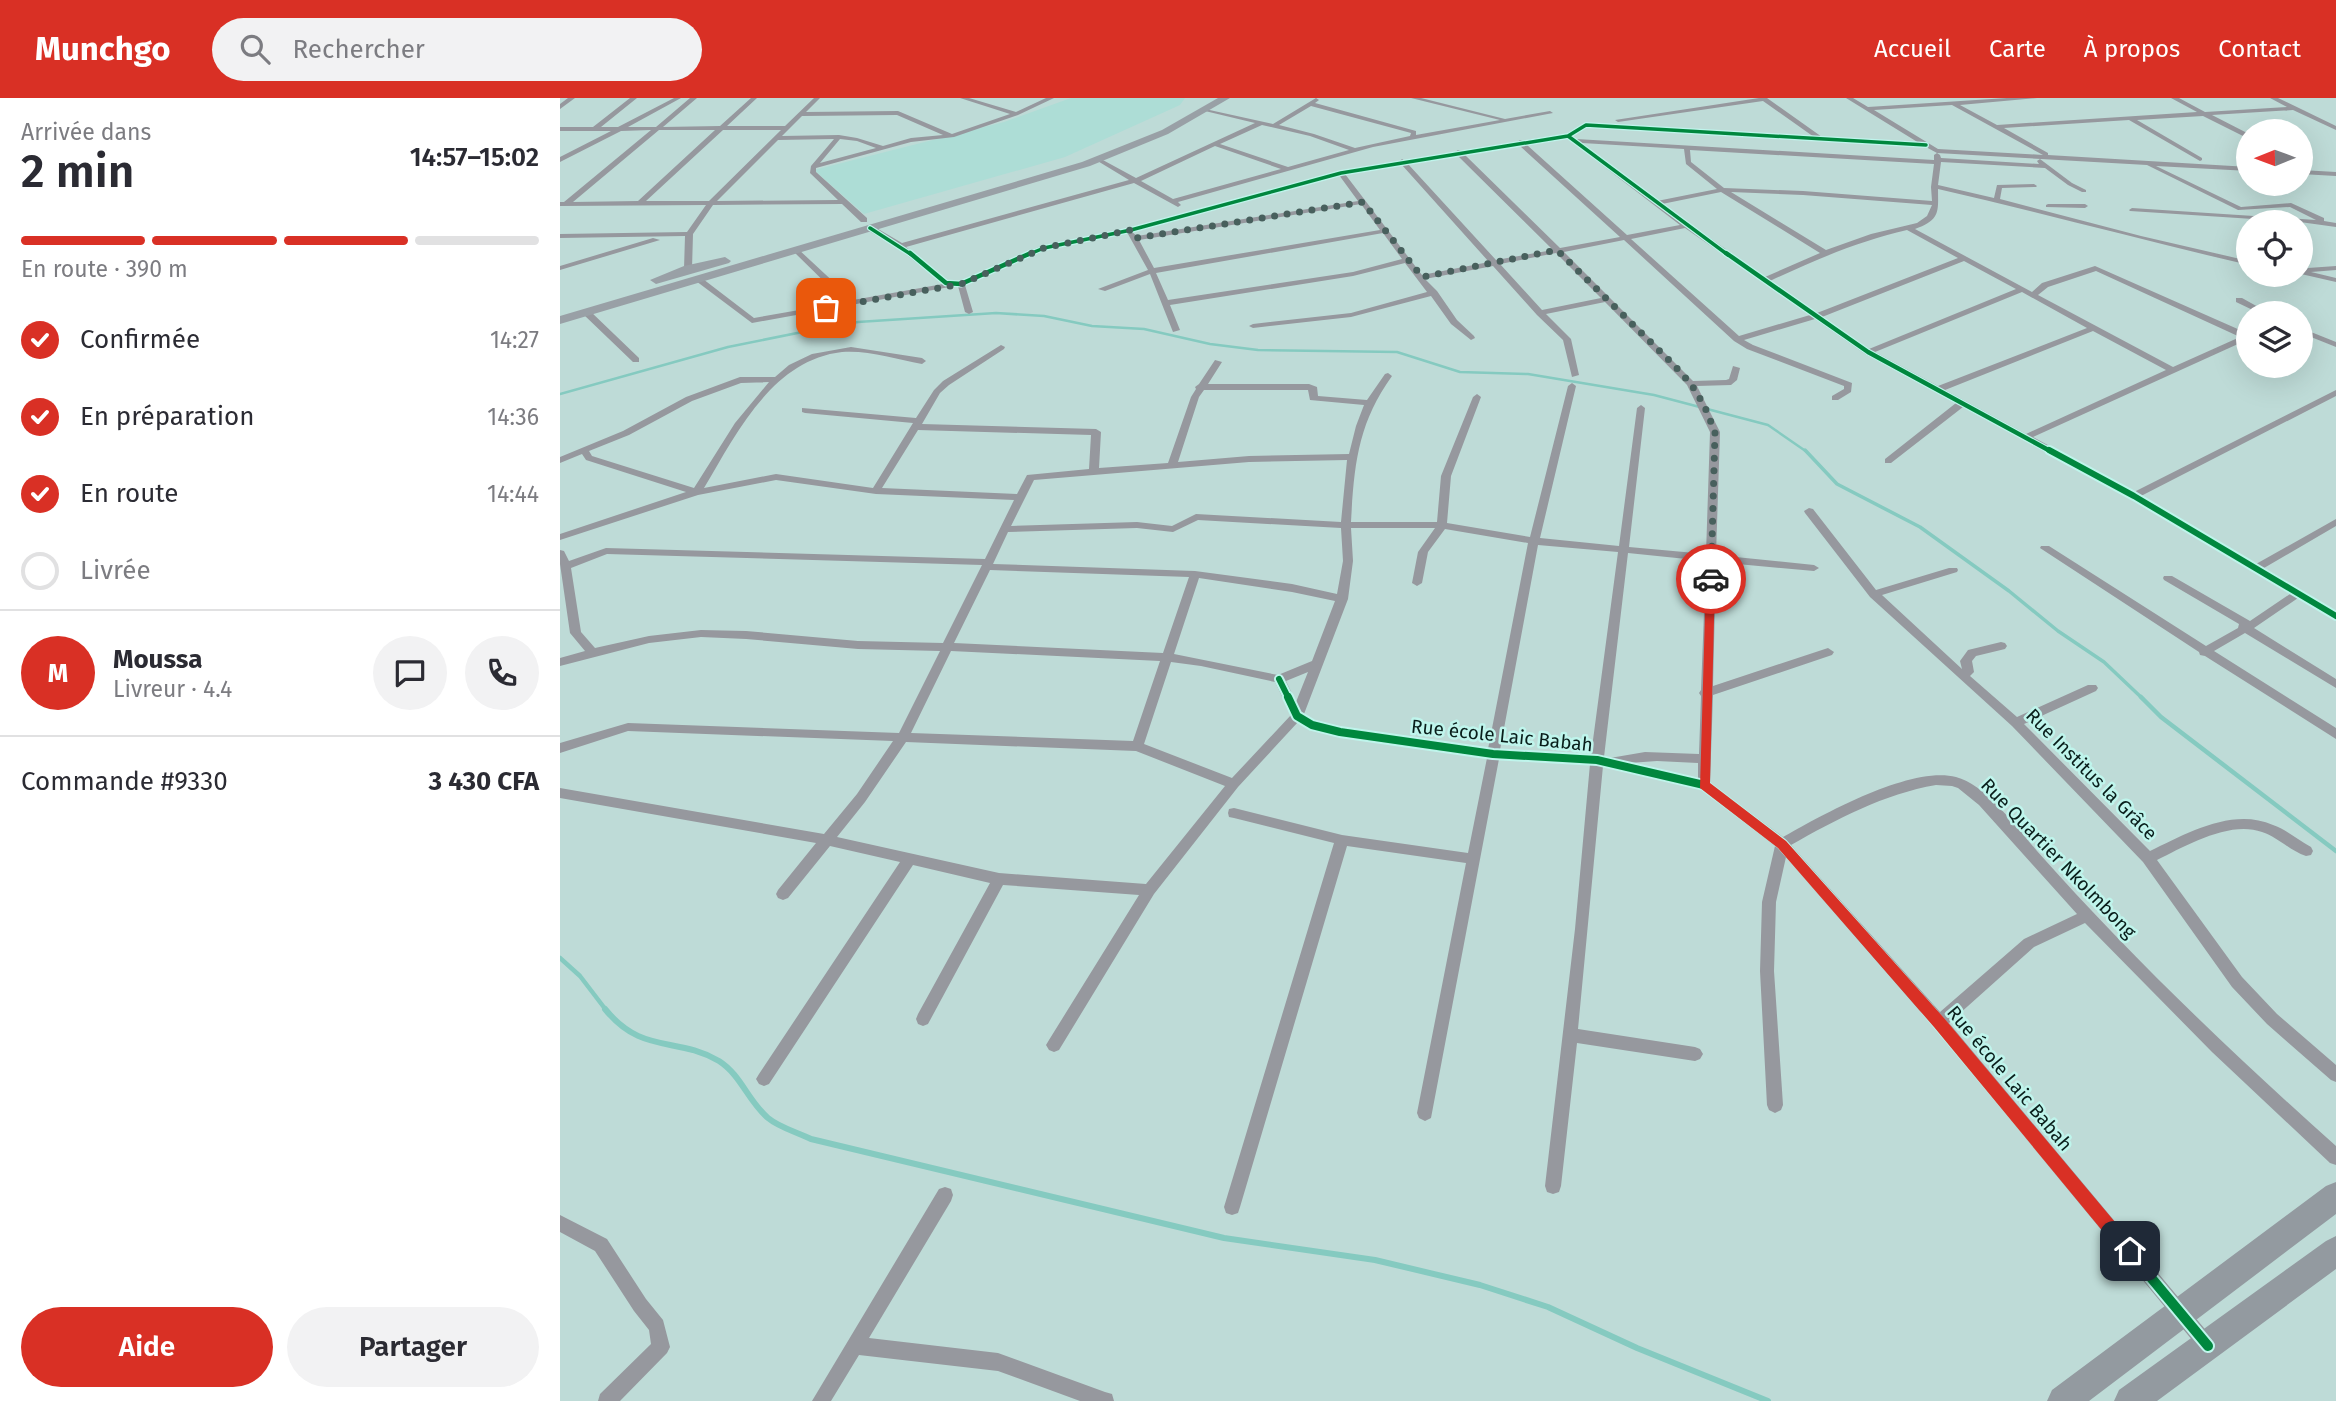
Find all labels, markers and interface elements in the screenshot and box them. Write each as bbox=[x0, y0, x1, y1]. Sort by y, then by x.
search box bbox=[212, 18, 702, 81]
text: Munchgo bbox=[35, 29, 170, 69]
icon: search bbox=[236, 30, 274, 68]
text: Rechercher bbox=[292, 34, 425, 65]
text: Accueil bbox=[1874, 35, 1951, 63]
text: Carte bbox=[1989, 35, 2046, 63]
text: À propos bbox=[2084, 35, 2180, 63]
text: Contact bbox=[2218, 35, 2301, 63]
text: Arrivée dans bbox=[21, 118, 151, 146]
north arrow bbox=[2236, 119, 2314, 196]
map controls bbox=[2236, 119, 2313, 378]
text: 14:57–15:02 bbox=[410, 142, 539, 173]
text: 2 min bbox=[21, 144, 134, 199]
button: locate bbox=[2236, 210, 2313, 287]
text: En route · 390 m bbox=[21, 255, 188, 283]
pin bbox=[796, 278, 856, 338]
icon: bag bbox=[807, 289, 845, 327]
button: layers bbox=[2236, 301, 2313, 378]
icon: check bbox=[21, 321, 59, 359]
text: Confirmée bbox=[80, 324, 200, 355]
text: 14:27 bbox=[490, 326, 539, 354]
icon: check bbox=[21, 398, 59, 436]
text: En préparation bbox=[80, 401, 254, 432]
text: 14:36 bbox=[487, 403, 539, 431]
icon: check bbox=[21, 475, 59, 513]
text: En route bbox=[80, 478, 179, 509]
text: 14:44 bbox=[487, 480, 539, 508]
courier bbox=[1676, 544, 1746, 614]
text: Livrée bbox=[80, 555, 151, 586]
icon: car bbox=[1692, 560, 1730, 598]
button: chat bbox=[373, 636, 447, 710]
button: phone bbox=[465, 636, 539, 710]
text: Moussa bbox=[113, 644, 202, 675]
text: M bbox=[48, 658, 68, 689]
text: Livreur · 4.4 bbox=[113, 675, 232, 703]
street label: Rue Institus la Grâce bbox=[2021, 704, 2162, 845]
street label: Rue école Laic Babah bbox=[1410, 715, 1594, 756]
text: Commande #9330 bbox=[21, 766, 228, 797]
text: 3 430 CFA bbox=[428, 766, 539, 797]
street label: Rue Quartier Nkolmbong bbox=[1976, 774, 2141, 943]
street label: Rue école Laic Babah bbox=[1942, 1001, 2077, 1156]
pin bbox=[2100, 1221, 2160, 1281]
icon: home bbox=[2111, 1232, 2149, 1270]
button: Aide bbox=[21, 1307, 273, 1387]
button: Partager bbox=[287, 1307, 539, 1387]

